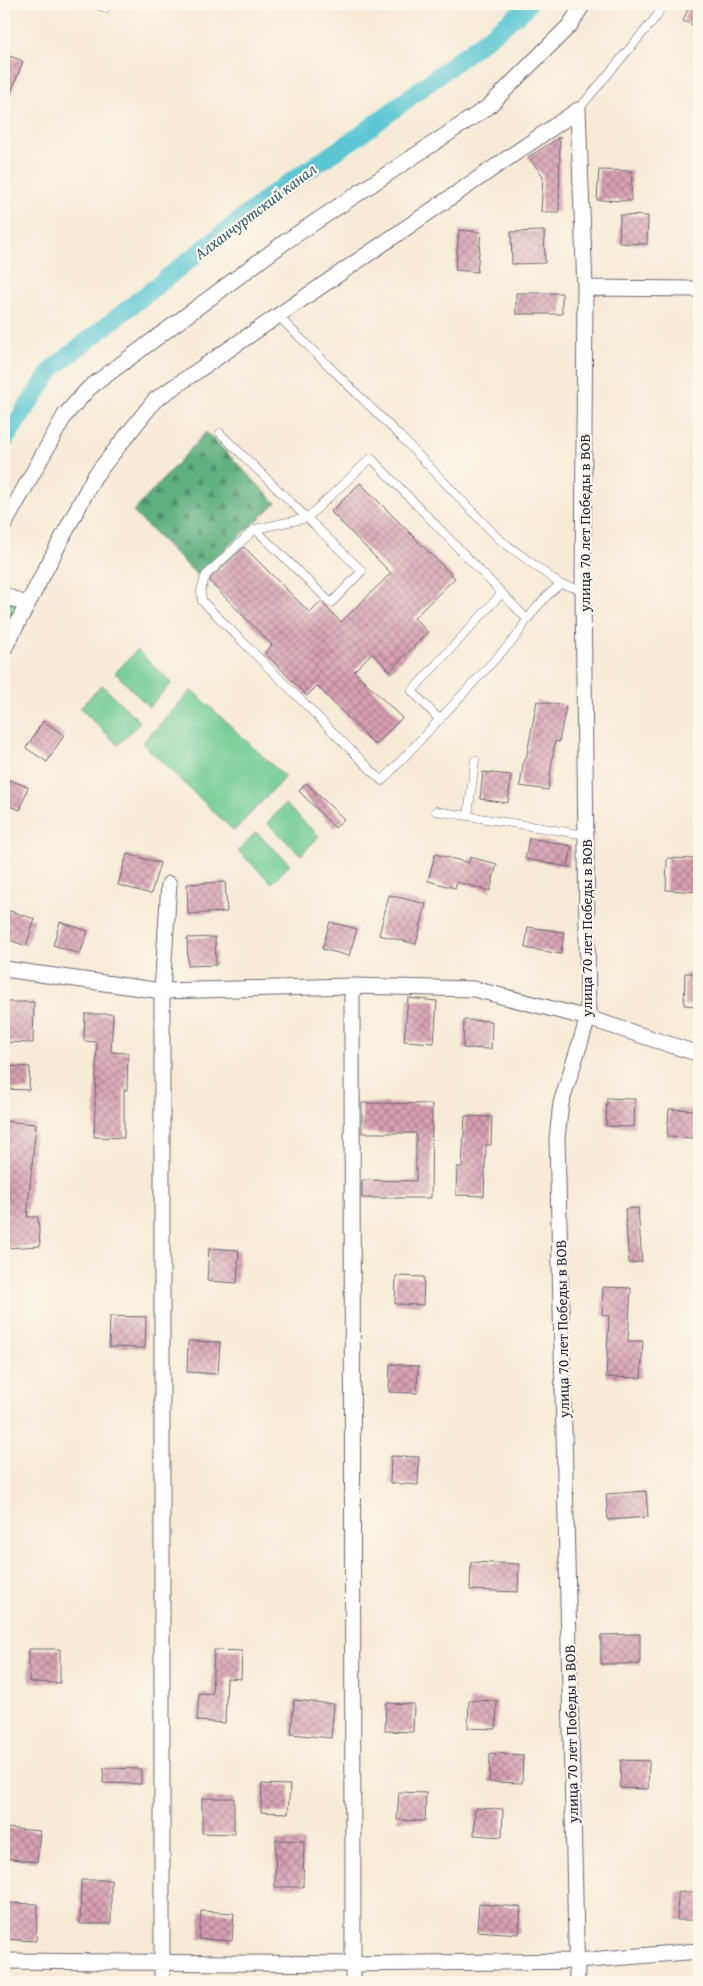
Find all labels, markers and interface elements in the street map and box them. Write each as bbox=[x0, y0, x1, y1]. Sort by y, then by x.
water label: Алханчуртский канал bbox=[188, 157, 322, 266]
street label: улица 70 лет Победы в ВОВ bbox=[574, 434, 595, 613]
street label: улица 70 лет Победы в ВОВ bbox=[576, 839, 597, 1018]
street label: улица 70 лет Победы в ВОВ bbox=[550, 1240, 574, 1419]
street label: улица 70 лет Победы в ВОВ bbox=[559, 1645, 583, 1824]

